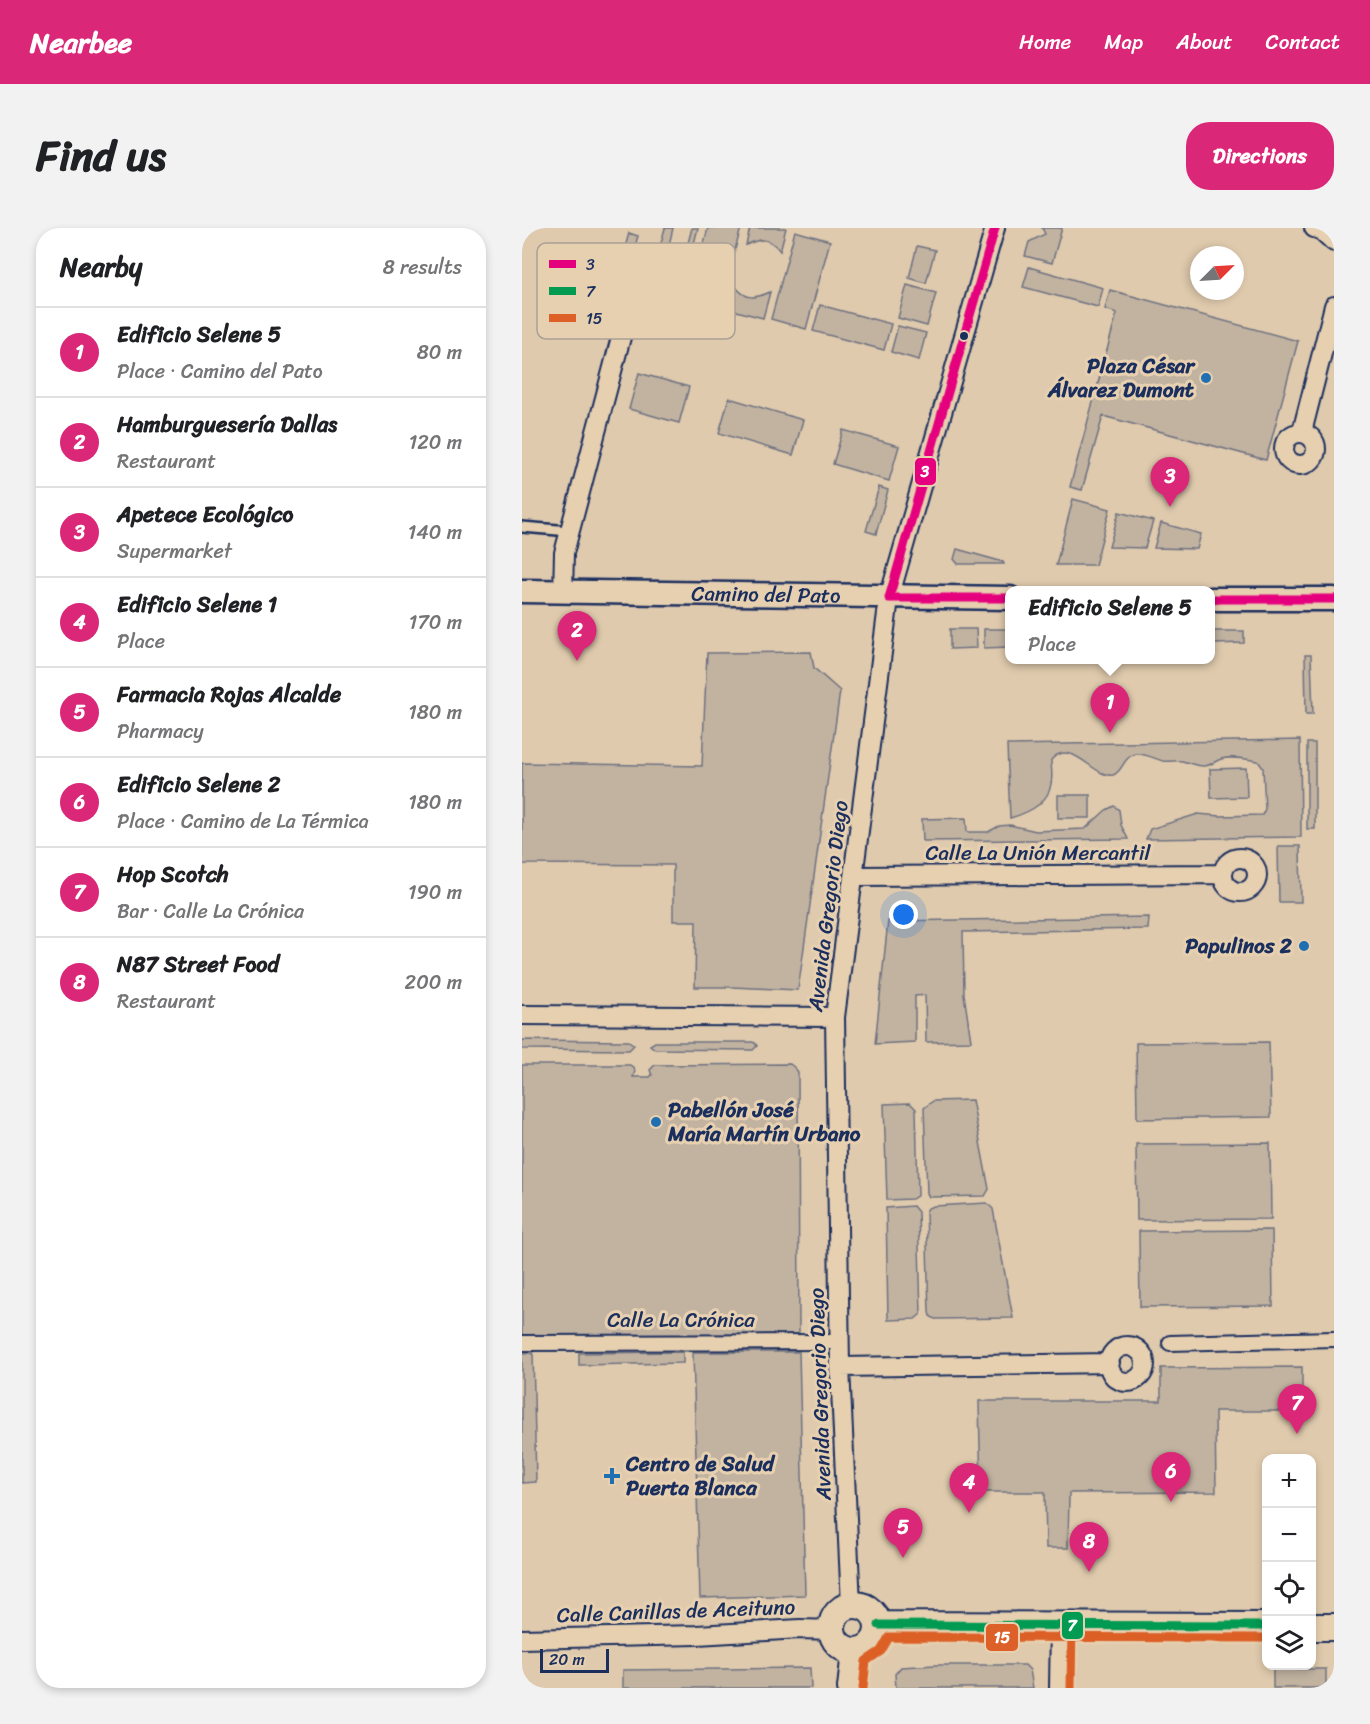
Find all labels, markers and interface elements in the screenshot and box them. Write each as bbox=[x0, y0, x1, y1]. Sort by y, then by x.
text: Nearbee bbox=[30, 18, 132, 67]
text: Home bbox=[1019, 23, 1071, 61]
text: Map bbox=[1104, 23, 1143, 61]
text: About bbox=[1176, 23, 1233, 61]
text: Contact bbox=[1266, 23, 1340, 61]
text: Find us bbox=[36, 119, 166, 193]
button: Directions bbox=[1186, 122, 1334, 190]
legend bbox=[537, 243, 735, 339]
text: Nearby bbox=[60, 244, 142, 290]
north arrow bbox=[1190, 246, 1244, 300]
text: 8 results bbox=[383, 250, 462, 285]
text: 3 bbox=[586, 250, 595, 279]
text: 7 bbox=[586, 277, 596, 306]
text: 15 bbox=[586, 304, 603, 333]
text: Edificio Selene 5 bbox=[117, 315, 281, 354]
unlabelled marker bbox=[958, 330, 970, 342]
text: 1 bbox=[75, 335, 84, 370]
text: 80 m bbox=[417, 335, 462, 370]
place label: Plaza César Álvarez Dumont bbox=[1047, 347, 1196, 409]
text: Place · Camino del Pato bbox=[117, 354, 323, 389]
marker: Plaza César Álvarez Dumont bbox=[1199, 371, 1213, 385]
text: Hamburguesería Dallas bbox=[117, 405, 337, 444]
text: 2 bbox=[74, 425, 85, 460]
text: 120 m bbox=[409, 425, 462, 460]
text: Restaurant bbox=[117, 444, 216, 479]
line badge: 3 bbox=[914, 457, 937, 486]
text: 3 bbox=[920, 457, 930, 486]
pin: 3 bbox=[1150, 458, 1190, 507]
text: Apetece Ecológico bbox=[117, 495, 293, 534]
text: 3 bbox=[74, 515, 85, 550]
text: 140 m bbox=[408, 515, 462, 550]
text: Supermarket bbox=[117, 534, 232, 569]
street label: Camino del Pato bbox=[691, 574, 841, 615]
text: Edificio Selene 1 bbox=[117, 585, 277, 624]
popup bbox=[1005, 586, 1215, 664]
text: Edificio Selene 5 bbox=[1028, 588, 1192, 627]
text: 4 bbox=[73, 605, 86, 640]
text: 170 m bbox=[409, 605, 462, 640]
pin: 2 bbox=[558, 612, 596, 661]
text: Place bbox=[117, 624, 165, 659]
text: Place bbox=[1028, 627, 1076, 662]
text: Farmacia Rojas Alcalde bbox=[117, 675, 341, 714]
pin: 1 bbox=[1090, 684, 1130, 733]
text: 5 bbox=[73, 695, 86, 730]
text: 180 m bbox=[408, 695, 462, 730]
text: Pharmacy bbox=[117, 714, 204, 749]
text: Edificio Selene 2 bbox=[117, 765, 280, 804]
text: 6 bbox=[74, 785, 85, 820]
text: 180 m bbox=[408, 785, 462, 820]
street label: Avenida Gregorio Diego bbox=[796, 798, 860, 1015]
text: Place · Camino de La Térmica bbox=[117, 804, 369, 839]
street label: Calle La Unión Mercantil bbox=[925, 834, 1152, 872]
text: Hop Scotch bbox=[117, 855, 228, 894]
text: 7 bbox=[74, 875, 85, 910]
text: 190 m bbox=[408, 875, 462, 910]
text: Bar · Calle La Crónica bbox=[117, 894, 304, 929]
your location bbox=[889, 900, 918, 929]
place label: Papulinos 2 bbox=[1185, 927, 1292, 965]
marker: Papulinos 2 bbox=[1297, 939, 1311, 953]
text: N87 Street Food bbox=[117, 945, 279, 984]
text: 8 bbox=[73, 965, 86, 1000]
text: 200 m bbox=[405, 965, 462, 1000]
text: Restaurant bbox=[117, 984, 216, 1019]
place label: Pabellón José María Martín Urbano bbox=[667, 1091, 861, 1153]
marker: Pabellón José María Martín Urbano bbox=[649, 1115, 663, 1129]
street label: Avenida Gregorio Diego bbox=[797, 1287, 843, 1502]
street label: Calle La Crónica bbox=[607, 1301, 755, 1339]
pin: 7 bbox=[1278, 1384, 1316, 1434]
place label: Centro de Salud Puerta Blanca bbox=[625, 1445, 776, 1507]
pin: 6 bbox=[1152, 1452, 1190, 1502]
map controls bbox=[1262, 1454, 1316, 1670]
button: + bbox=[1262, 1454, 1316, 1508]
pin: 4 bbox=[950, 1464, 988, 1513]
marker: Centro de Salud Puerta Blanca bbox=[603, 1467, 621, 1485]
pin: 5 bbox=[884, 1508, 922, 1558]
button: − bbox=[1262, 1508, 1316, 1562]
pin: 8 bbox=[1070, 1522, 1108, 1572]
button: locate bbox=[1262, 1562, 1316, 1616]
street label: Calle Canillas de Aceituno bbox=[556, 1588, 796, 1634]
line badge: 7 bbox=[1061, 1611, 1084, 1640]
text: 7 bbox=[1067, 1611, 1078, 1640]
button: layers bbox=[1262, 1616, 1316, 1670]
line badge: 15 bbox=[985, 1623, 1019, 1652]
text: 15 bbox=[994, 1623, 1011, 1652]
text: 20 m bbox=[549, 1645, 585, 1674]
scale bar bbox=[540, 1646, 609, 1674]

